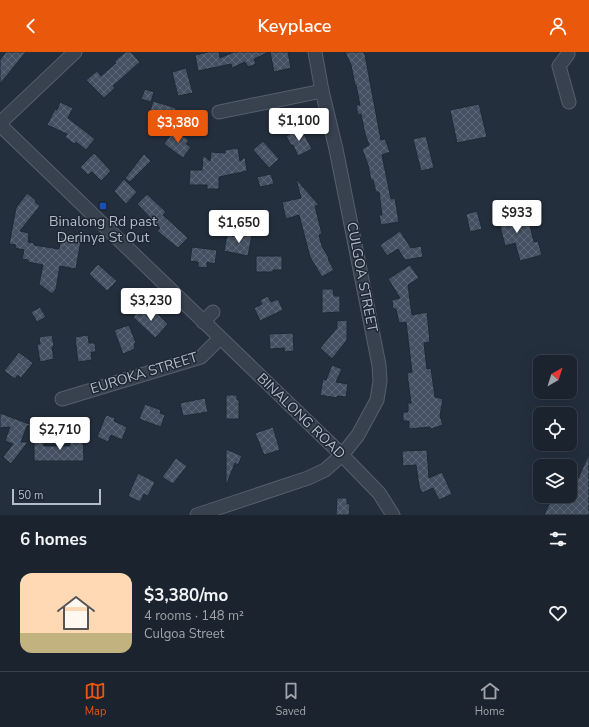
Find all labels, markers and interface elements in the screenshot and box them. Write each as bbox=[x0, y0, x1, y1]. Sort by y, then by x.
text: Keyplace bbox=[258, 14, 331, 38]
icon: back bbox=[20, 15, 42, 37]
icon: person bbox=[547, 15, 569, 37]
pin: $1,100 bbox=[266, 108, 332, 142]
pin: $3,380 bbox=[145, 110, 211, 144]
text: $1,100 bbox=[278, 112, 320, 130]
text: $3,380 bbox=[157, 114, 199, 132]
pin: $933 bbox=[493, 200, 541, 234]
marker: Binalong Rd past Derinya St Out bbox=[98, 201, 108, 211]
text: $933 bbox=[501, 204, 533, 222]
pin: $1,650 bbox=[206, 210, 272, 244]
place label: Binalong Rd past Derinya St Out bbox=[49, 212, 157, 247]
text: $1,650 bbox=[218, 214, 260, 232]
street label: CULGOA STREET bbox=[342, 220, 382, 334]
pin: $3,230 bbox=[118, 288, 184, 322]
text: $3,230 bbox=[130, 292, 172, 310]
street label: EUROKA STREET bbox=[88, 347, 201, 398]
north arrow bbox=[533, 355, 577, 399]
map controls bbox=[533, 355, 577, 503]
street label: BINALONG ROAD bbox=[253, 369, 349, 463]
button: locate bbox=[533, 407, 577, 451]
pin: $2,710 bbox=[27, 417, 93, 451]
text: $2,710 bbox=[39, 421, 81, 439]
button: layers bbox=[533, 459, 577, 503]
scale bar bbox=[12, 487, 101, 506]
text: 50 m bbox=[18, 488, 43, 503]
text: 6 homes bbox=[20, 528, 87, 551]
icon: filters bbox=[547, 528, 569, 550]
text: $3,380/mo bbox=[144, 584, 228, 607]
icon: home bbox=[52, 589, 100, 637]
icon: heart bbox=[547, 602, 569, 624]
text: 4 rooms · 148 m² bbox=[144, 607, 244, 625]
text: Culgoa Street bbox=[144, 625, 224, 643]
tab: Map bbox=[84, 680, 106, 719]
tab: Saved bbox=[275, 680, 306, 719]
tab: Home bbox=[475, 680, 505, 719]

